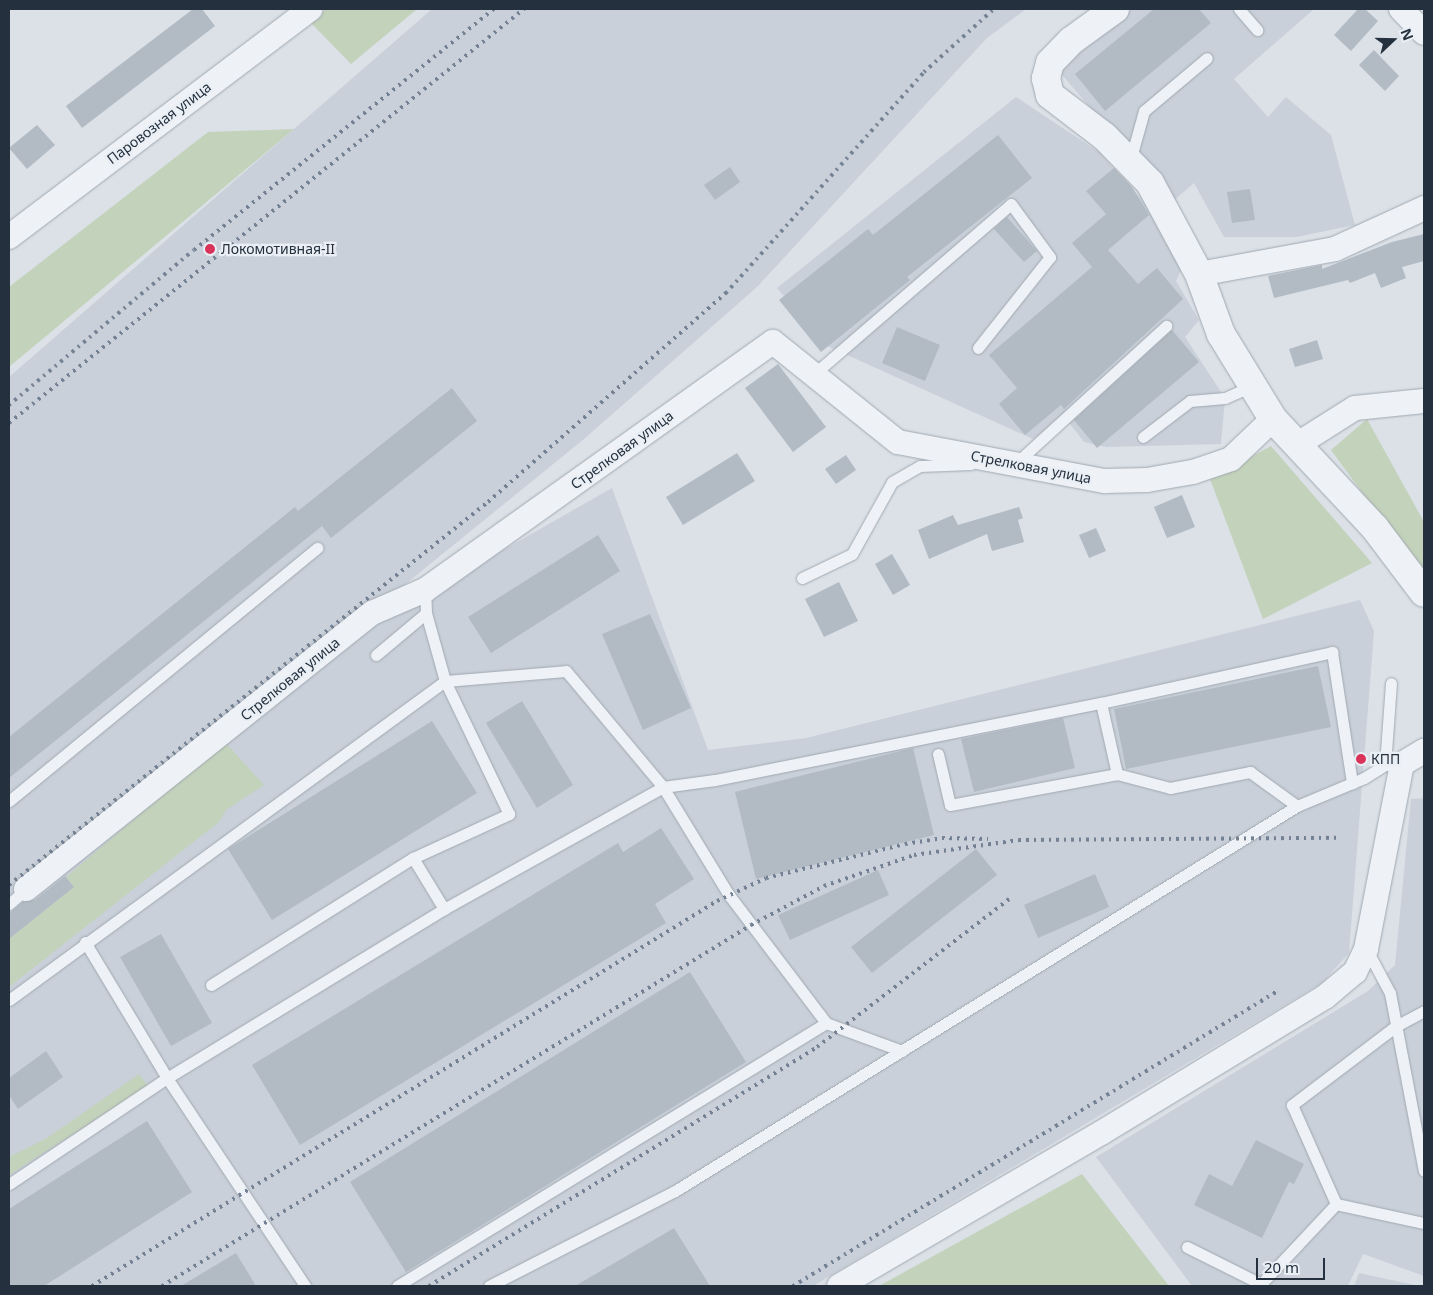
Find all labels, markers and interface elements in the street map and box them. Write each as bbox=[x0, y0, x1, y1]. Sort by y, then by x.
north arrow bbox=[1368, 15, 1418, 65]
text: N bbox=[1397, 26, 1418, 43]
street label: Паровозная улица bbox=[104, 78, 214, 168]
place label: Локомотивная-II bbox=[221, 241, 335, 257]
marker: Локомотивная-II bbox=[203, 242, 217, 256]
street label: Стрелковая улица bbox=[568, 407, 676, 493]
street label: Стрелковая улица bbox=[969, 447, 1093, 487]
street label: Стрелковая улица bbox=[237, 634, 343, 724]
place label: КПП bbox=[1371, 751, 1400, 767]
marker: КПП bbox=[1355, 753, 1367, 765]
scale bar bbox=[1258, 1248, 1327, 1280]
text: 20 m bbox=[1264, 1257, 1299, 1277]

